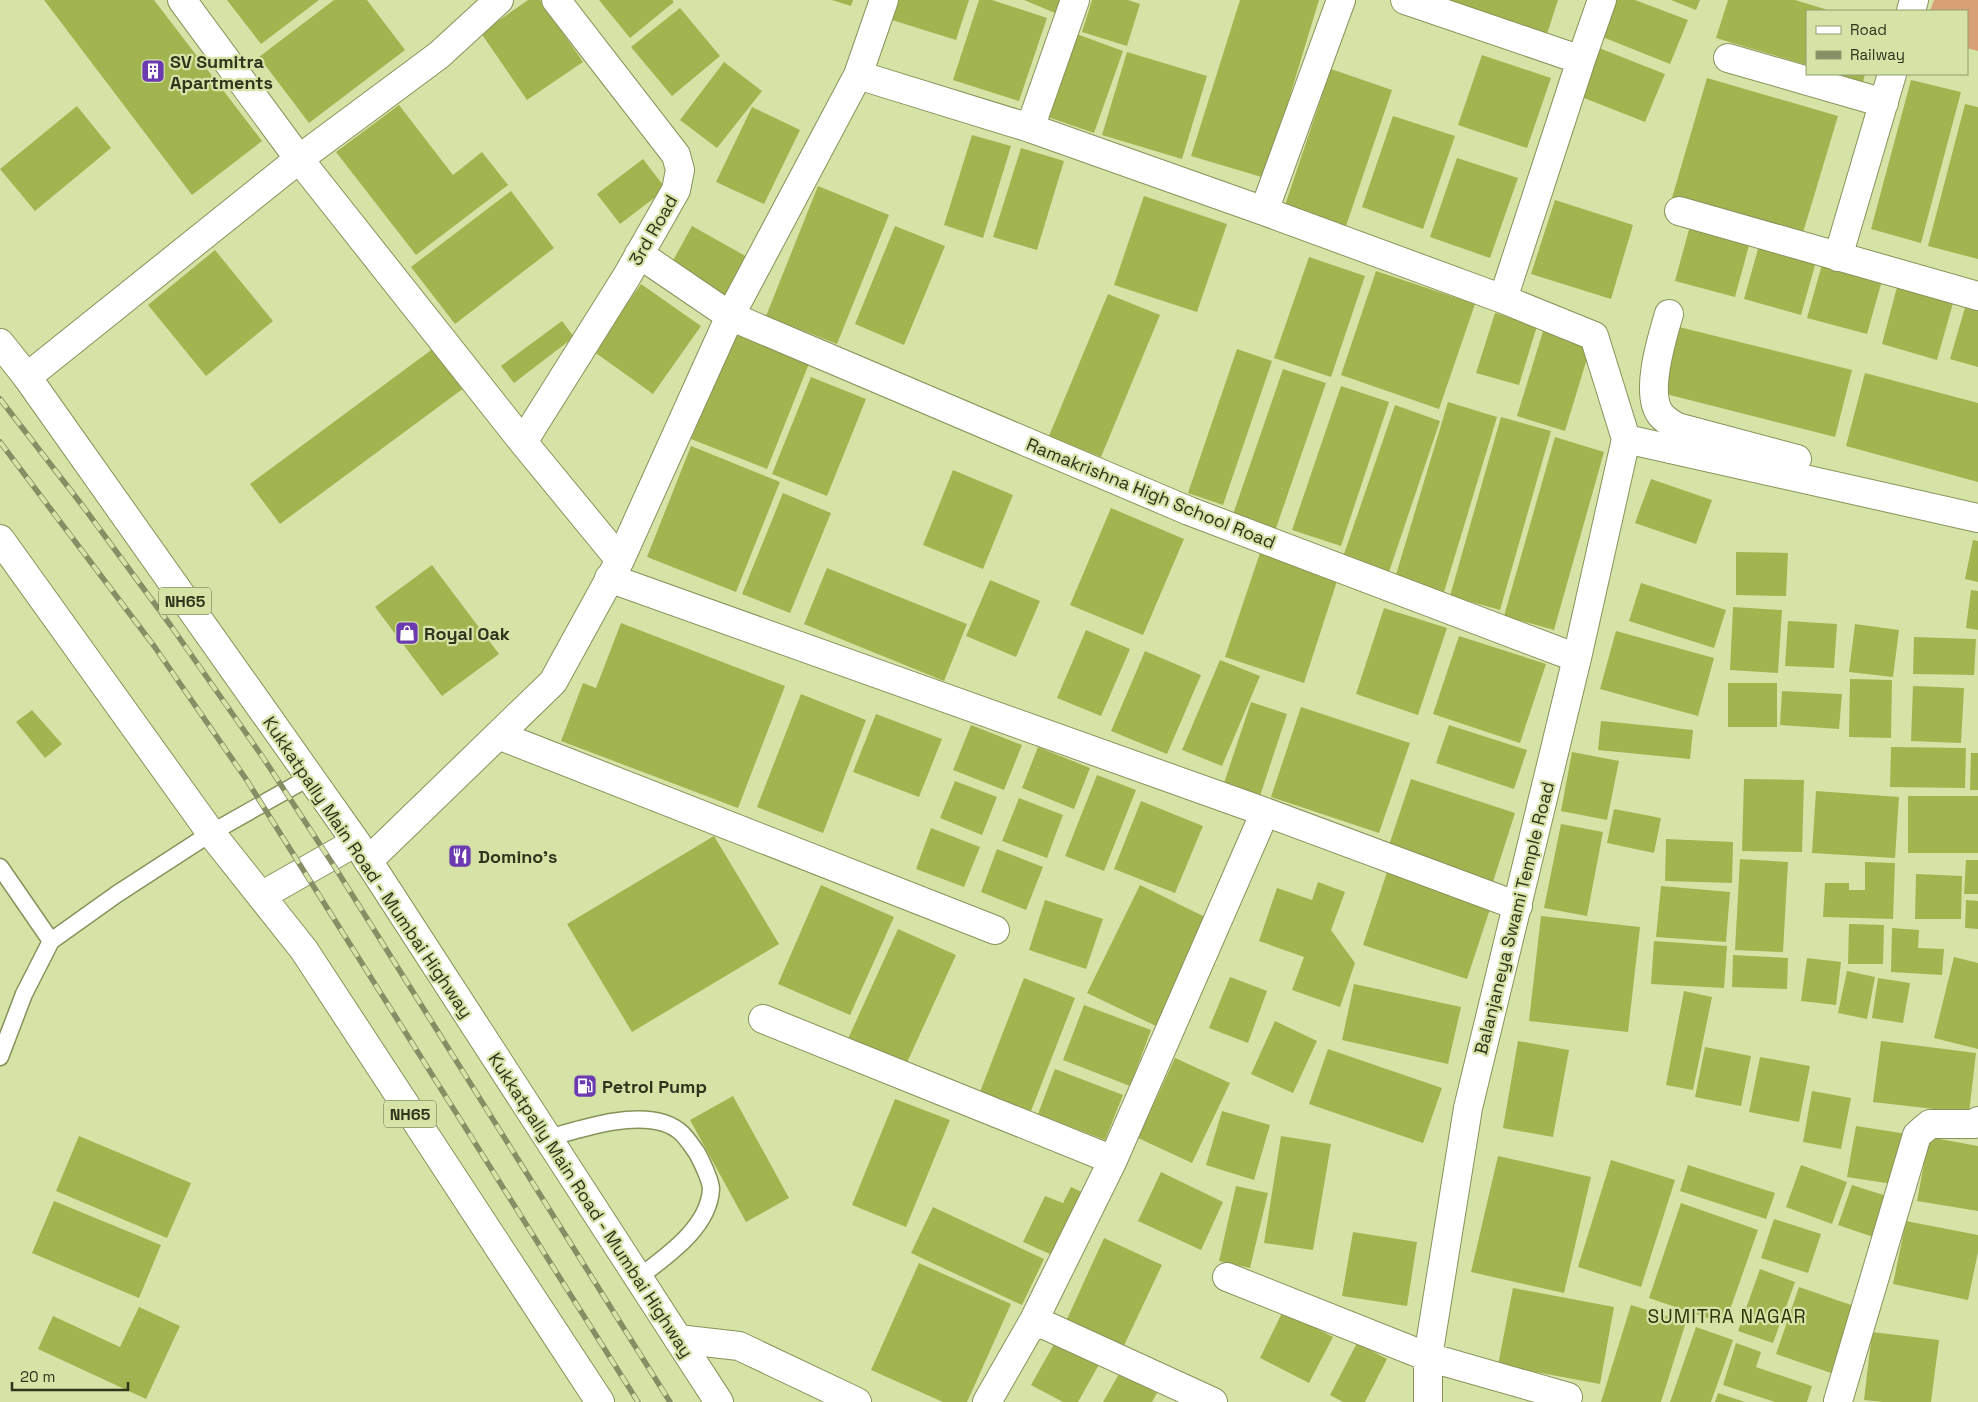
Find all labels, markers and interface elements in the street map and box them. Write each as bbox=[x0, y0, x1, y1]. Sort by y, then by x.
legend bbox=[1806, 10, 1968, 75]
text: Road bbox=[1850, 20, 1887, 39]
text: Railway bbox=[1850, 45, 1905, 64]
place label: SV Sumitra Apartments bbox=[170, 50, 273, 94]
building icon: SV Sumitra Apartments bbox=[140, 58, 166, 84]
street label: 3rd Road bbox=[624, 191, 682, 269]
street label: Ramakrishna High School Road bbox=[1023, 432, 1279, 554]
road number: NH65 bbox=[159, 588, 211, 614]
shop icon: Royal Oak bbox=[394, 620, 420, 646]
place label: Royal Oak bbox=[424, 622, 510, 645]
street label: Kukkatpally Main Road - Mumbai Highway bbox=[258, 712, 478, 1022]
street label: Balanjaneya Swami Temple Road bbox=[1469, 779, 1559, 1057]
restaurant icon: Domino's bbox=[447, 843, 473, 869]
place label: Domino's bbox=[478, 845, 557, 868]
street label: Kukkatpally Main Road - Mumbai Highway bbox=[484, 1048, 698, 1362]
fuel station icon: Petrol Pump bbox=[572, 1073, 598, 1099]
place label: Petrol Pump bbox=[602, 1075, 707, 1098]
road number: NH65 bbox=[384, 1100, 436, 1128]
district label: SUMITRA NAGAR bbox=[1647, 1304, 1807, 1329]
scale bar bbox=[12, 1360, 129, 1392]
text: 20 m bbox=[20, 1367, 55, 1386]

